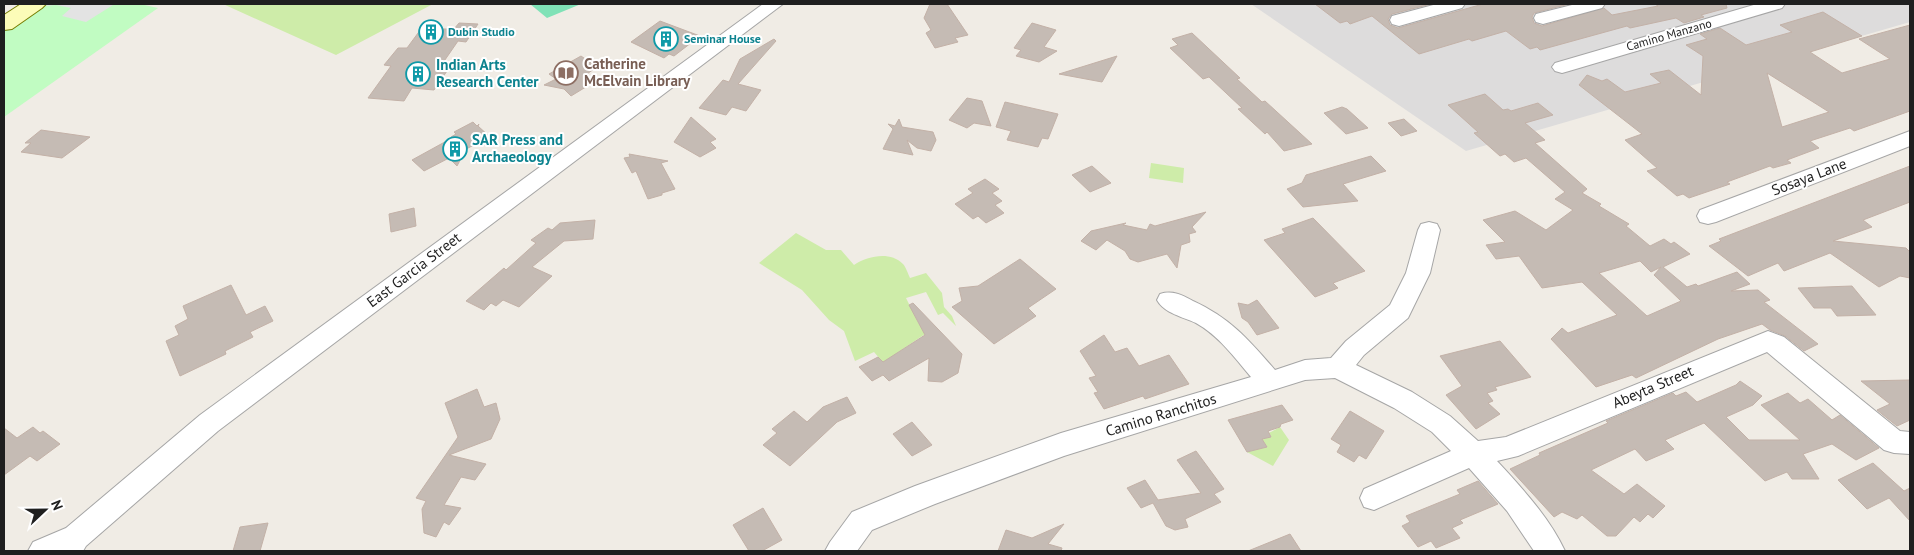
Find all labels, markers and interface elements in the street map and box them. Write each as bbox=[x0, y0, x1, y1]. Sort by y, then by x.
street label: Camino Manzano bbox=[1624, 15, 1713, 54]
building icon: Dubin Studio bbox=[418, 19, 444, 45]
place label: Dubin Studio bbox=[448, 24, 515, 39]
building icon: Seminar House bbox=[653, 26, 679, 52]
place label: Seminar House bbox=[684, 31, 761, 46]
place label: Catherine McElvain Library bbox=[584, 54, 691, 90]
place label: Indian Arts Research Center bbox=[436, 55, 539, 91]
library icon: Catherine McElvain Library bbox=[553, 60, 579, 86]
building icon: Indian Arts Research Center bbox=[405, 61, 431, 87]
place label: SAR Press and Archaeology bbox=[472, 130, 563, 166]
building icon: SAR Press and Archaeology bbox=[442, 136, 468, 162]
street label: Sosaya Lane bbox=[1769, 154, 1849, 200]
street label: East Garcia Street bbox=[363, 228, 465, 311]
street label: Abeyta Street bbox=[1610, 361, 1696, 412]
street label: Camino Ranchitos bbox=[1103, 389, 1219, 440]
north arrow bbox=[20, 485, 70, 535]
text: N bbox=[47, 497, 67, 513]

